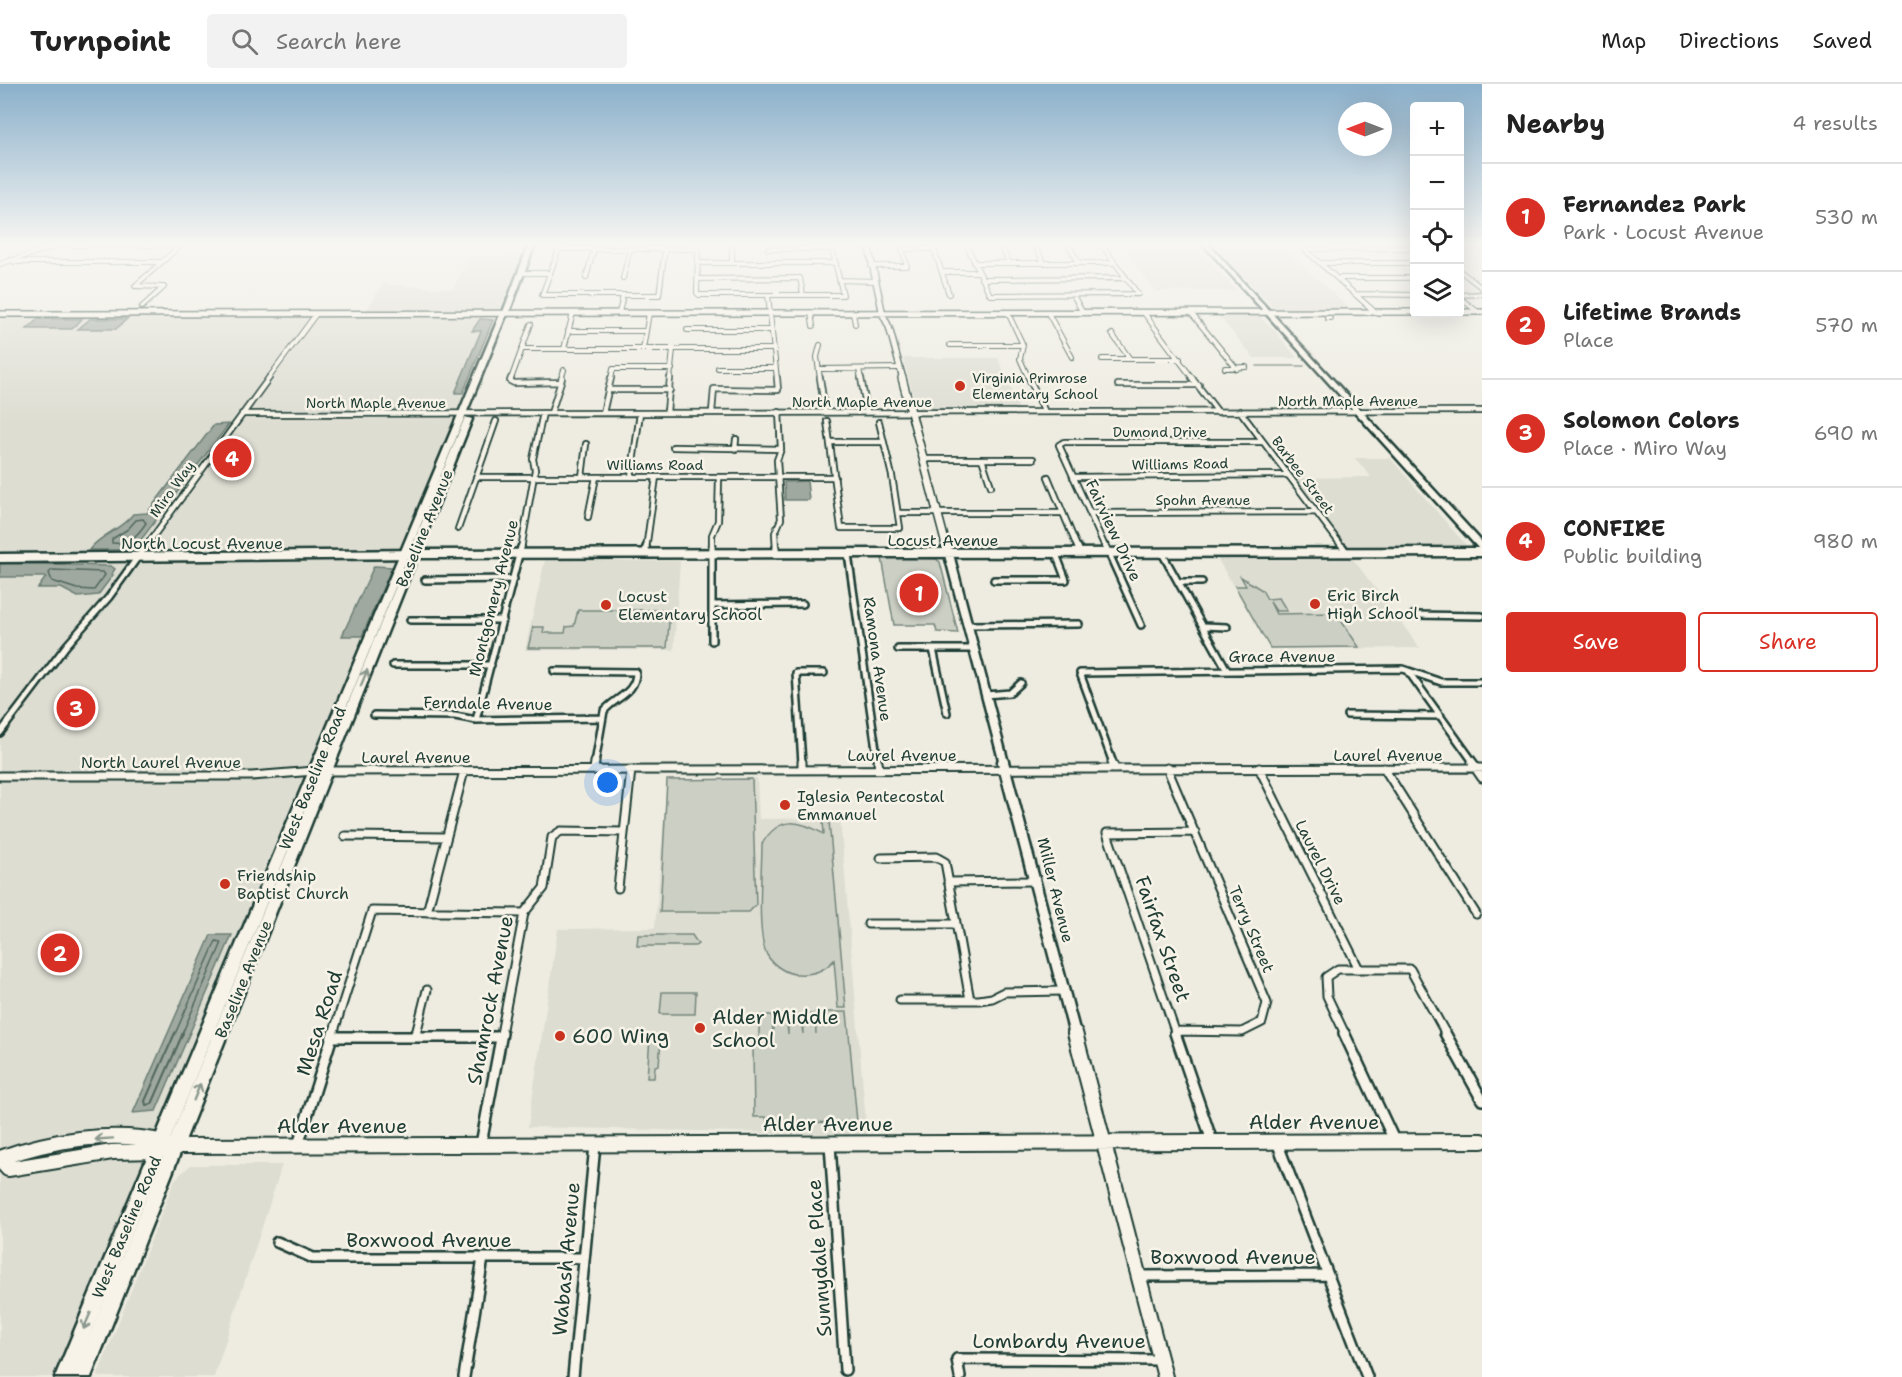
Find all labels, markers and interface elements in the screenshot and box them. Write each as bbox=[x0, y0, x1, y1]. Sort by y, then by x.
search box bbox=[207, 14, 627, 68]
text: Turnpoint bbox=[30, 22, 171, 60]
icon: search bbox=[228, 25, 261, 58]
text: Search here bbox=[276, 27, 402, 56]
text: Map bbox=[1601, 27, 1646, 55]
text: Directions bbox=[1679, 27, 1779, 55]
text: Saved bbox=[1812, 27, 1872, 55]
north arrow bbox=[1338, 102, 1392, 156]
map controls bbox=[1410, 102, 1464, 318]
button: + bbox=[1410, 102, 1464, 156]
text: Nearby bbox=[1506, 106, 1605, 141]
text: 4 results bbox=[1792, 110, 1878, 136]
button: − bbox=[1410, 156, 1464, 210]
text: Fernandez Park bbox=[1563, 190, 1746, 219]
text: 1 bbox=[1521, 204, 1530, 230]
text: 530 m bbox=[1815, 204, 1878, 230]
button: locate bbox=[1410, 210, 1464, 264]
text: Park · Locust Avenue bbox=[1563, 219, 1764, 245]
button: layers bbox=[1410, 264, 1464, 318]
text: Lifetime Brands bbox=[1563, 298, 1741, 327]
text: 2 bbox=[1519, 312, 1533, 338]
text: 570 m bbox=[1815, 312, 1878, 338]
text: Place bbox=[1563, 327, 1614, 353]
place label: Virginia Primrose Elementary School bbox=[972, 369, 1099, 403]
marker: Virginia Primrose Elementary School bbox=[953, 379, 967, 393]
street label: North Maple Avenue bbox=[1278, 392, 1418, 410]
street label: North Maple Avenue bbox=[792, 393, 932, 411]
street label: North Maple Avenue bbox=[306, 394, 446, 412]
text: Solomon Colors bbox=[1563, 406, 1740, 435]
text: 3 bbox=[1519, 420, 1533, 446]
text: 690 m bbox=[1814, 420, 1878, 446]
street label: Dumond Drive bbox=[1113, 423, 1207, 441]
street label: Barbee Street bbox=[1268, 433, 1338, 517]
text: Place · Miro Way bbox=[1563, 435, 1727, 461]
pin: 4 bbox=[212, 436, 252, 481]
street label: Williams Road bbox=[1131, 454, 1229, 474]
street label: Williams Road bbox=[607, 456, 704, 474]
street label: Miro Way bbox=[145, 457, 199, 521]
street label: Baseline Avenue bbox=[391, 466, 458, 590]
street label: Fairview Drive bbox=[1081, 476, 1146, 584]
street label: Spohn Avenue bbox=[1155, 491, 1251, 509]
text: CONFIRE bbox=[1563, 514, 1665, 543]
street label: Montgomery Avenue bbox=[464, 517, 523, 679]
text: 4 bbox=[1519, 528, 1533, 554]
text: 980 m bbox=[1813, 528, 1878, 554]
street label: Locust Avenue bbox=[887, 530, 999, 551]
street label: North Locust Avenue bbox=[121, 533, 283, 554]
text: Public building bbox=[1563, 543, 1702, 569]
pin: 1 bbox=[900, 570, 938, 616]
place label: Eric Birch High School bbox=[1327, 585, 1419, 624]
place label: Locust Elementary School bbox=[618, 586, 762, 625]
street label: Ramona Avenue bbox=[858, 595, 897, 723]
marker: Eric Birch High School bbox=[1308, 597, 1322, 611]
marker: Locust Elementary School bbox=[599, 598, 613, 612]
button: Save bbox=[1506, 612, 1686, 672]
button: Share bbox=[1698, 612, 1878, 672]
street label: Grace Avenue bbox=[1228, 646, 1336, 667]
one-way arrow bbox=[359, 669, 370, 688]
pin: 3 bbox=[56, 686, 96, 730]
street label: Ferndale Avenue bbox=[423, 692, 553, 715]
street label: West Baseline Road bbox=[274, 703, 351, 853]
street label: Laurel Avenue bbox=[847, 745, 957, 766]
street label: Laurel Avenue bbox=[1333, 745, 1443, 766]
street label: Laurel Avenue bbox=[361, 747, 471, 768]
street label: North Laurel Avenue bbox=[81, 752, 241, 773]
your location bbox=[593, 768, 622, 797]
place label: Iglesia Pentecostal Emmanuel bbox=[797, 786, 945, 825]
marker: Iglesia Pentecostal Emmanuel bbox=[778, 798, 792, 812]
street label: Laurel Drive bbox=[1290, 816, 1351, 908]
street label: Miller Avenue bbox=[1032, 835, 1079, 945]
place label: Friendship Baptist Church bbox=[237, 865, 349, 904]
street label: Fairfax Street bbox=[1129, 873, 1197, 1005]
marker: Friendship Baptist Church bbox=[218, 877, 232, 891]
street label: Terry Street bbox=[1224, 882, 1279, 976]
street label: Shamrock Avenue bbox=[461, 913, 519, 1087]
street label: Baseline Avenue bbox=[210, 917, 277, 1041]
pin: 2 bbox=[40, 930, 80, 976]
street label: Mesa Road bbox=[290, 967, 348, 1079]
place label: Alder Middle School bbox=[712, 1004, 839, 1053]
marker: Alder Middle School bbox=[693, 1021, 707, 1035]
place label: 600 Wing bbox=[572, 1023, 669, 1049]
marker: 600 Wing bbox=[553, 1029, 567, 1043]
one-way arrow bbox=[192, 1083, 203, 1102]
street label: Alder Avenue bbox=[1249, 1109, 1379, 1135]
street label: Alder Avenue bbox=[763, 1111, 893, 1137]
street label: Alder Avenue bbox=[277, 1113, 407, 1139]
one-way arrow bbox=[95, 1133, 115, 1144]
street label: West Baseline Road bbox=[87, 1153, 166, 1302]
street label: Sunnydale Place bbox=[801, 1178, 837, 1338]
street label: Wabash Avenue bbox=[546, 1181, 586, 1337]
street label: Boxwood Avenue bbox=[346, 1227, 512, 1253]
street label: Boxwood Avenue bbox=[1150, 1244, 1316, 1270]
one-way arrow bbox=[81, 1311, 92, 1330]
street label: Lombardy Avenue bbox=[972, 1328, 1146, 1354]

